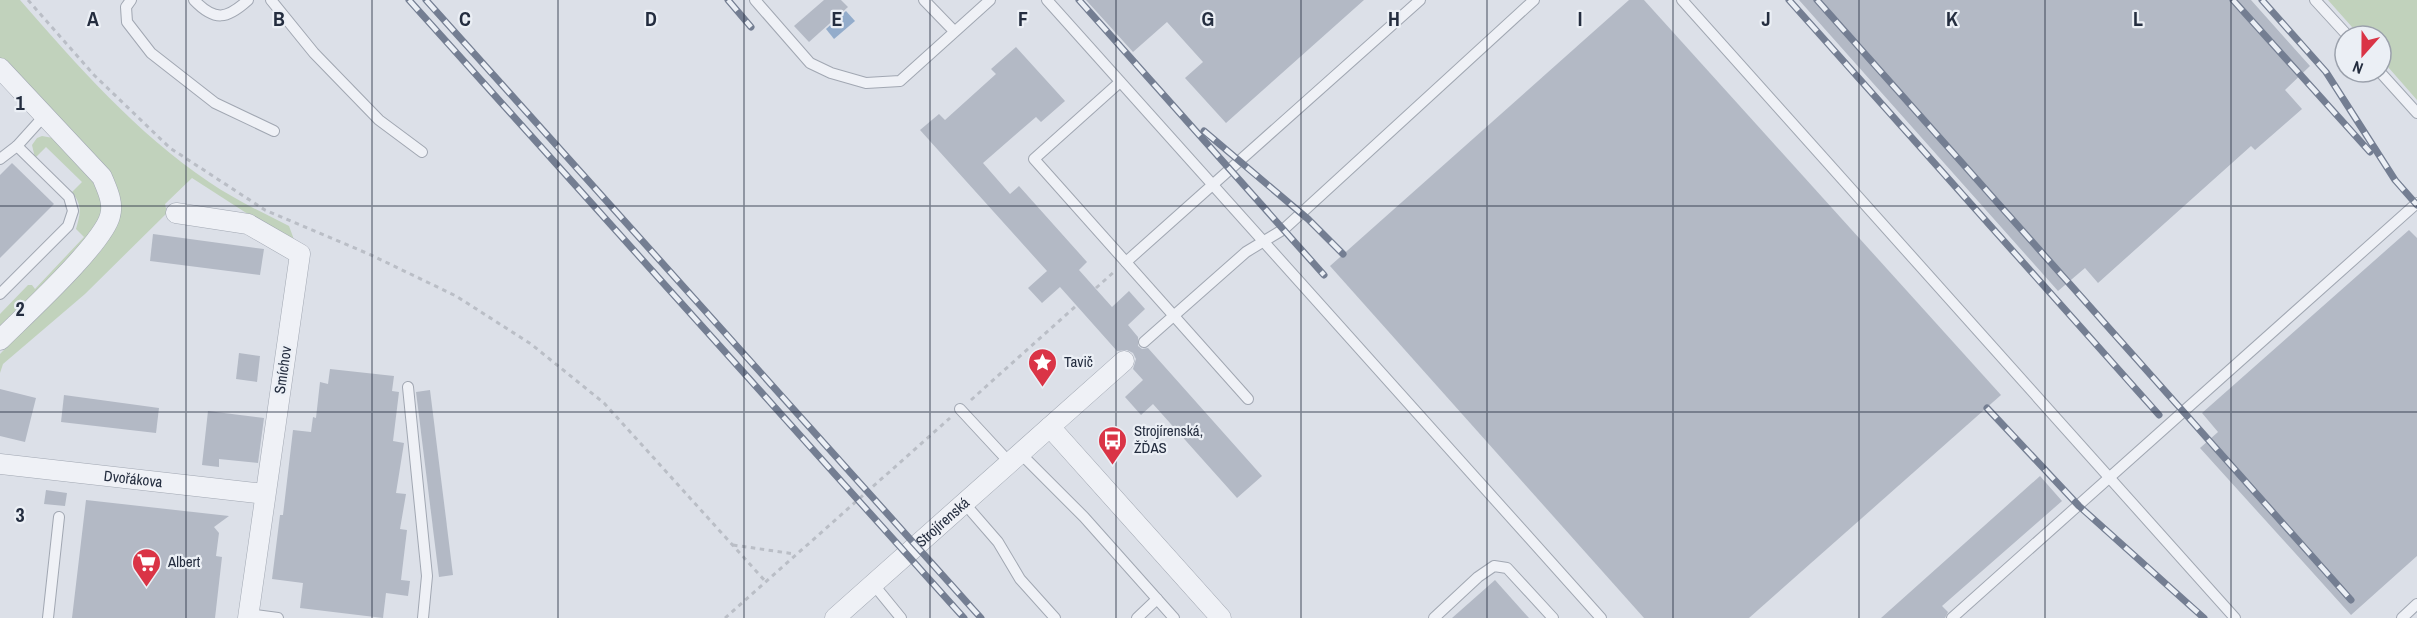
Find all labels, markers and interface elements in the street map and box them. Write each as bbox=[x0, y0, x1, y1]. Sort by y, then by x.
text: A bbox=[87, 5, 99, 32]
text: B bbox=[273, 5, 285, 32]
text: C bbox=[459, 5, 471, 32]
text: D bbox=[645, 5, 657, 32]
text: E bbox=[832, 5, 843, 32]
text: F bbox=[1018, 5, 1028, 32]
text: G bbox=[1202, 5, 1214, 32]
text: H bbox=[1388, 5, 1400, 32]
text: I bbox=[1578, 5, 1582, 32]
text: J bbox=[1761, 5, 1771, 32]
text: K bbox=[1946, 5, 1958, 32]
text: L bbox=[2133, 5, 2143, 32]
north arrow bbox=[2333, 24, 2393, 84]
text: N bbox=[2349, 56, 2366, 80]
text: 1 bbox=[15, 89, 25, 116]
text: 2 bbox=[15, 295, 25, 322]
street label: Smíchov bbox=[269, 344, 296, 395]
place icon: Tavič bbox=[1027, 346, 1059, 388]
place label: Tavič bbox=[1064, 351, 1093, 372]
place label: Strojírenská, ŽĎAS bbox=[1134, 420, 1203, 458]
bus stop icon: Strojírenská, ŽĎAS bbox=[1097, 424, 1129, 466]
street label: Dvořákova bbox=[103, 465, 164, 492]
street label: Strojírenská bbox=[911, 492, 974, 552]
text: 3 bbox=[15, 501, 25, 528]
supermarket icon: Albert bbox=[131, 546, 163, 588]
place label: Albert bbox=[167, 551, 201, 572]

